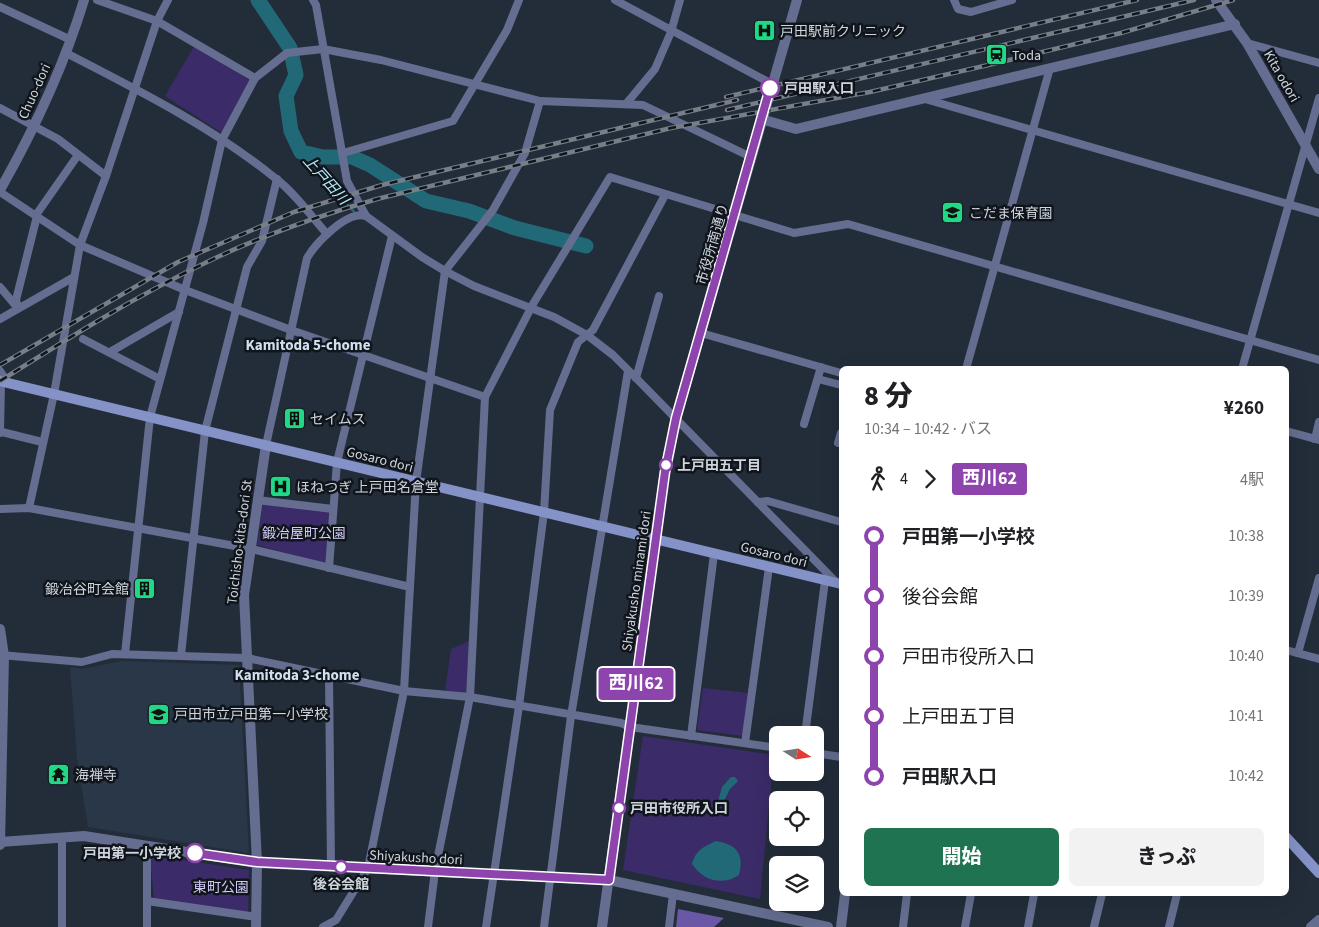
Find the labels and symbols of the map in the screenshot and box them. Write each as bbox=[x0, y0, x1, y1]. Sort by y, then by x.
hospital icon: 戸田駅前クリニック bbox=[752, 19, 776, 43]
place label: 戸田駅前クリニック bbox=[780, 22, 906, 42]
station icon: Toda bbox=[984, 43, 1008, 67]
place label: Toda bbox=[1012, 46, 1041, 66]
street label: Kita odori bbox=[1258, 47, 1304, 106]
street label: Chuo-dori bbox=[14, 60, 56, 122]
marker: 戸田駅入口 bbox=[760, 78, 780, 98]
place label: 戸田駅入口 bbox=[784, 79, 854, 99]
water label: 上戸田川 bbox=[298, 151, 355, 211]
street label: 市役所南通り bbox=[692, 201, 734, 287]
school or university icon: こだま保育園 bbox=[941, 201, 965, 225]
place label: こだま保育園 bbox=[969, 204, 1053, 224]
district label: Kamitoda 5-chome bbox=[246, 335, 371, 356]
building icon: セイムス bbox=[282, 407, 306, 431]
place label: セイムス bbox=[310, 410, 366, 430]
street label: Gosaro dori bbox=[344, 442, 415, 478]
place label: 上戸田五丁目 bbox=[677, 456, 761, 476]
marker: 上戸田五丁目 bbox=[659, 458, 673, 472]
hospital icon: ほねつぎ 上戸田名倉堂 bbox=[268, 475, 292, 499]
place label: ほねつぎ 上戸田名倉堂 bbox=[296, 478, 439, 498]
street label: Toichisho-kita-dori St bbox=[222, 479, 258, 605]
street label: Shiyakusho minami dori bbox=[617, 510, 657, 653]
park label: 鍛冶屋町公園 bbox=[262, 524, 346, 544]
street label: Gosaro dori bbox=[738, 537, 809, 573]
building icon: 鍛冶谷町会館 bbox=[133, 577, 157, 601]
place label: 鍛冶谷町会館 bbox=[45, 580, 129, 600]
district label: Kamitoda 3-chome bbox=[235, 665, 360, 686]
line badge: 西川62 bbox=[601, 668, 671, 700]
school or university icon: 戸田市立戸田第一小学校 bbox=[146, 702, 170, 726]
place label: 戸田市立戸田第一小学校 bbox=[174, 705, 328, 725]
north arrow bbox=[769, 726, 824, 781]
temple icon: 海禅寺 bbox=[47, 763, 71, 787]
place label: 海禅寺 bbox=[75, 766, 117, 786]
place label: 戸田市役所入口 bbox=[630, 799, 728, 819]
marker: 戸田市役所入口 bbox=[612, 801, 626, 815]
marker: 戸田第一小学校 bbox=[185, 843, 205, 863]
place label: 戸田第一小学校 bbox=[83, 844, 181, 864]
street label: Shiyakusho dori bbox=[369, 846, 463, 870]
marker: 後谷会館 bbox=[334, 860, 348, 874]
place label: 後谷会館 bbox=[313, 875, 369, 895]
park label: 東町公園 bbox=[193, 878, 249, 898]

